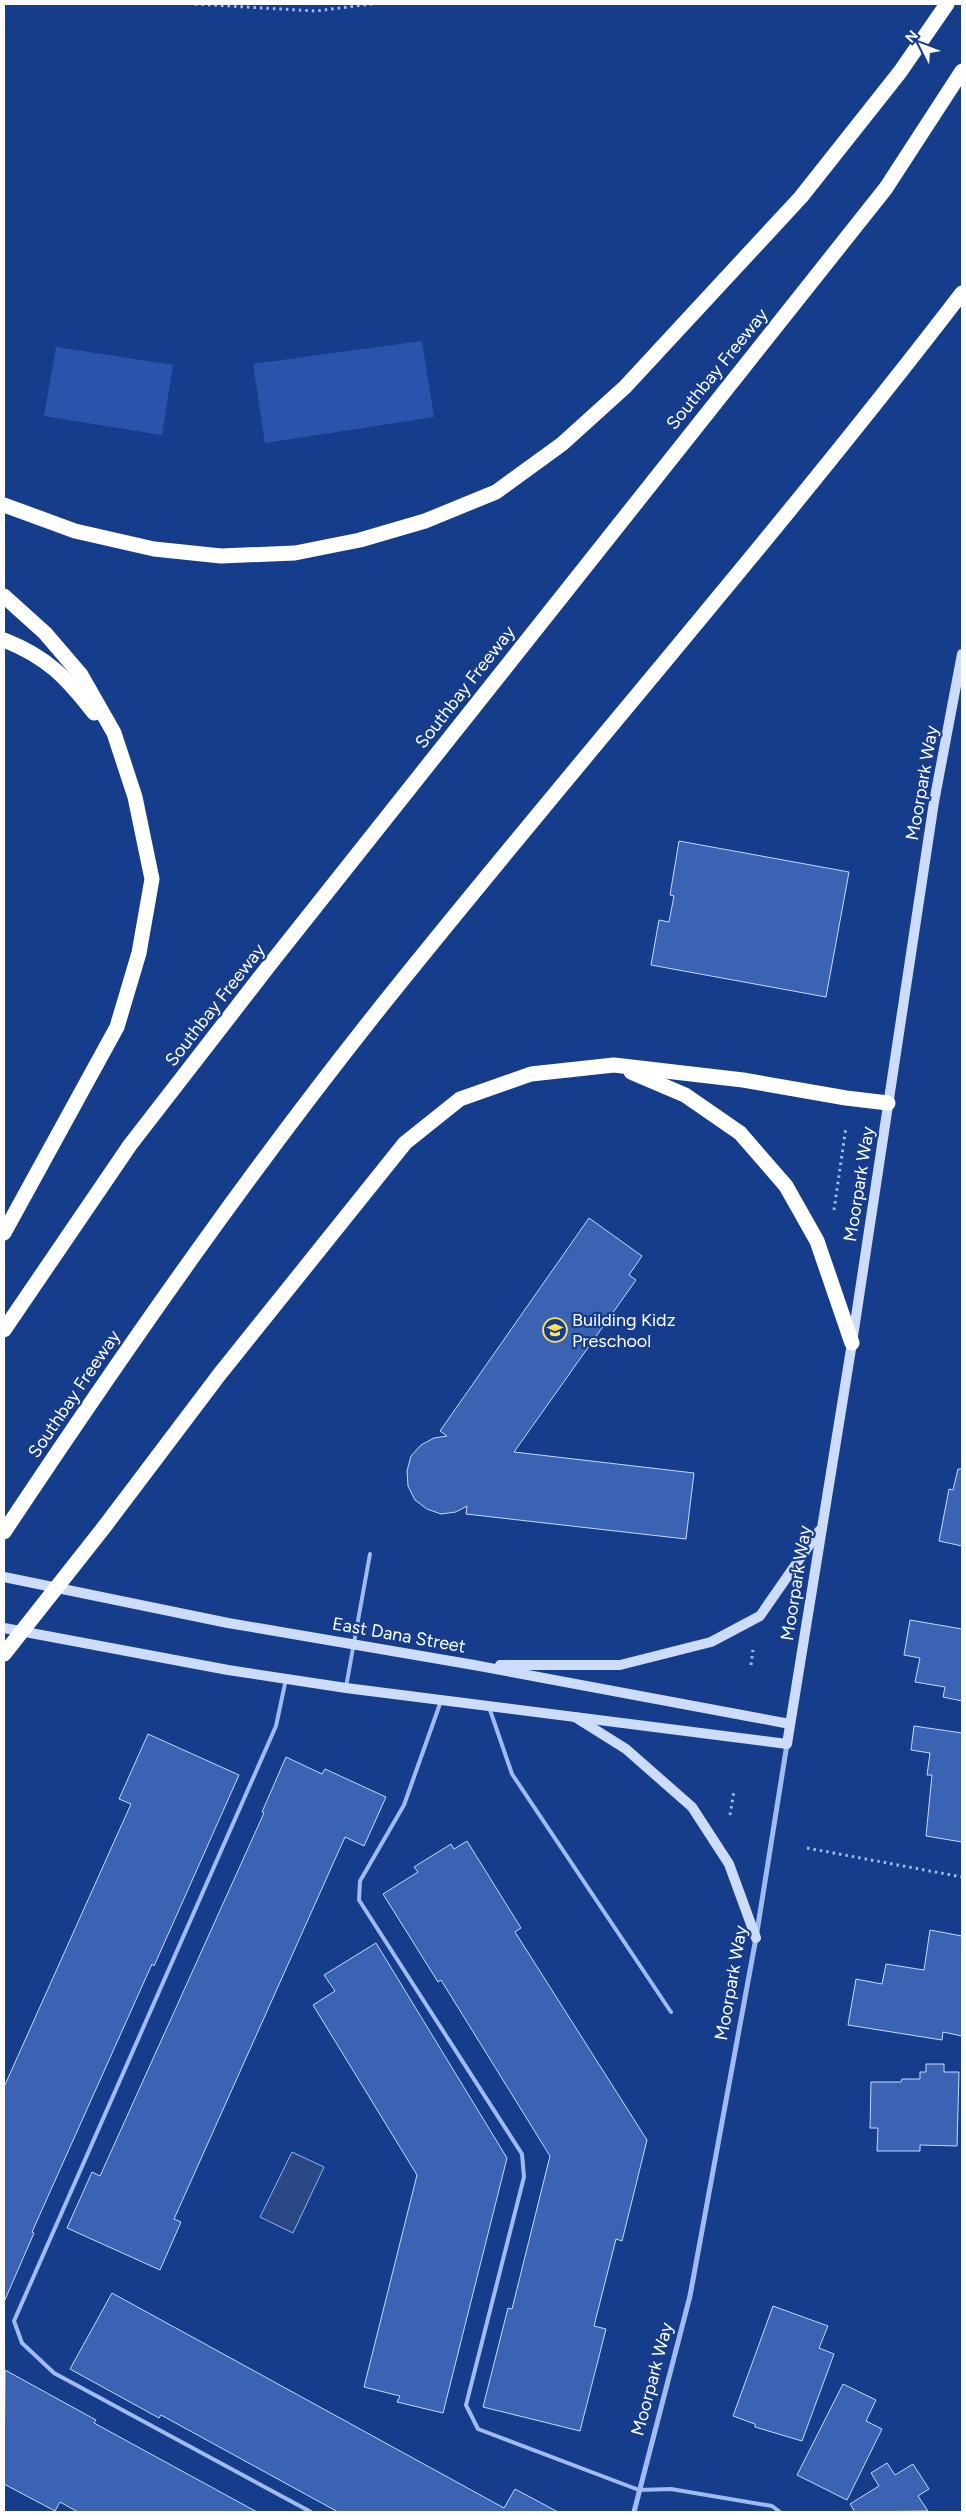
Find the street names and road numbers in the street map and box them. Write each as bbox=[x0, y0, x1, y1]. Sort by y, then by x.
street label: Southbay Freeway bbox=[661, 304, 773, 434]
street label: Southbay Freeway bbox=[410, 621, 520, 753]
street label: Moorpark Way bbox=[901, 723, 943, 842]
street label: Southbay Freeway bbox=[160, 939, 270, 1071]
street label: Moorpark Way bbox=[839, 1124, 879, 1243]
street label: Southbay Freeway bbox=[23, 1325, 125, 1462]
street label: Moorpark Way bbox=[776, 1523, 816, 1642]
street label: East Dana Street bbox=[331, 1612, 468, 1658]
street label: Moorpark Way bbox=[710, 1923, 752, 2042]
street label: Moorpark Way bbox=[626, 2319, 678, 2438]

